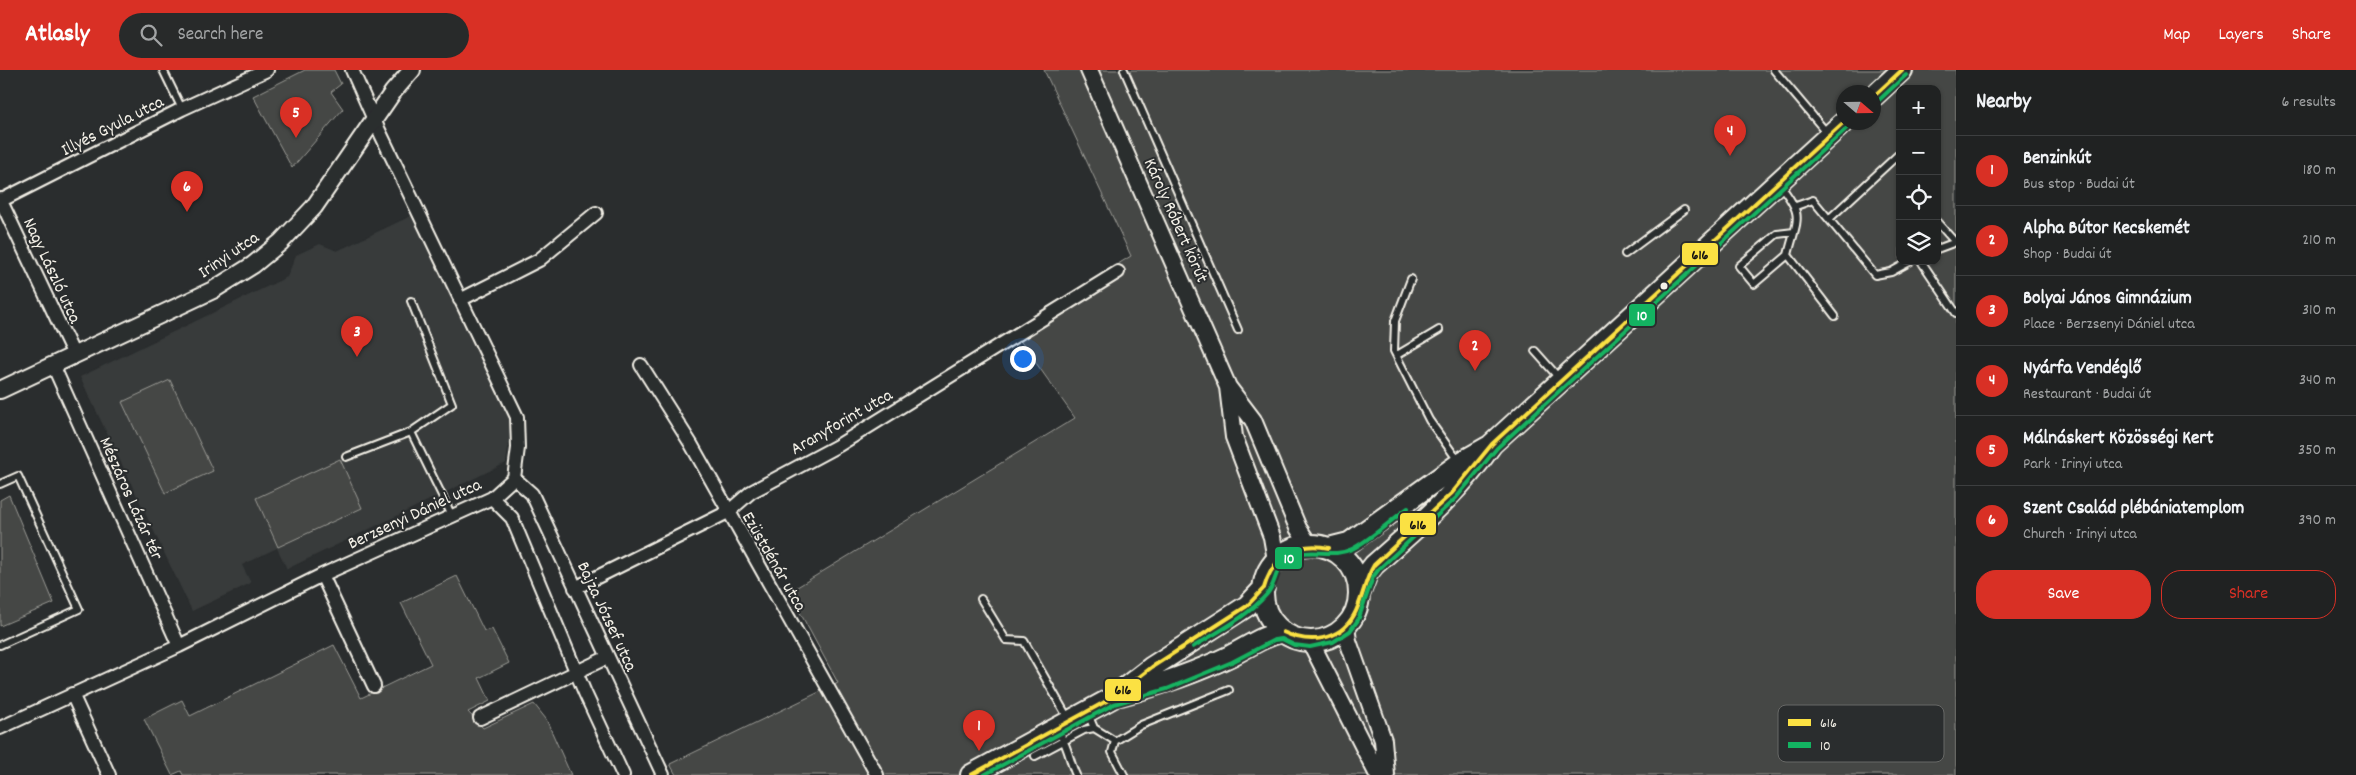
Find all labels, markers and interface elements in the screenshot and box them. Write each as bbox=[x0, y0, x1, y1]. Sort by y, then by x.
search box bbox=[119, 13, 469, 58]
text: Atlasly bbox=[25, 18, 89, 52]
icon: search bbox=[137, 21, 165, 49]
text: Search here bbox=[177, 22, 263, 49]
text: Map bbox=[2163, 23, 2190, 48]
text: Layers bbox=[2218, 23, 2264, 48]
text: Share bbox=[2292, 23, 2331, 48]
north arrow bbox=[1836, 85, 1881, 130]
map controls bbox=[1896, 85, 1941, 265]
button: + bbox=[1896, 85, 1941, 130]
text: Nearby bbox=[1976, 88, 2031, 118]
street label: Illyés Gyula utca bbox=[58, 90, 169, 164]
text: 6 results bbox=[2281, 91, 2336, 114]
pin: 5 bbox=[280, 97, 312, 138]
pin: 4 bbox=[1714, 115, 1746, 156]
button: − bbox=[1896, 130, 1941, 175]
text: Benzinkút bbox=[2023, 146, 2092, 173]
street label: Károly Róbert körút bbox=[1136, 155, 1214, 288]
text: 1 bbox=[1990, 159, 1994, 182]
text: 180 m bbox=[2303, 159, 2336, 182]
pin: 6 bbox=[171, 171, 203, 212]
text: Bus stop · Budai út bbox=[2023, 173, 2135, 196]
button: locate bbox=[1896, 175, 1941, 220]
street label: Nagy László utca bbox=[15, 214, 86, 328]
text: Alpha Bútor Kecskemét bbox=[2023, 216, 2190, 243]
button: layers bbox=[1896, 220, 1941, 265]
street label: Irinyi utca bbox=[194, 226, 265, 286]
text: 2 bbox=[1989, 229, 1996, 252]
text: 210 m bbox=[2302, 229, 2336, 252]
line badge: 616 bbox=[1681, 242, 1719, 266]
text: Shop · Budai út bbox=[2023, 243, 2112, 266]
text: 616 bbox=[1692, 246, 1709, 266]
unlabelled marker bbox=[1659, 281, 1669, 291]
text: Bolyai János Gimnázium bbox=[2023, 286, 2192, 313]
text: 3 bbox=[1988, 299, 1996, 322]
text: 310 m bbox=[2302, 299, 2336, 322]
line badge: 10 bbox=[1628, 303, 1656, 327]
text: 10 bbox=[1637, 307, 1647, 327]
text: Place · Berzsenyi Dániel utca bbox=[2023, 313, 2195, 336]
pin: 3 bbox=[341, 316, 373, 357]
pin: 2 bbox=[1459, 330, 1491, 371]
your location bbox=[1010, 346, 1036, 372]
text: Nyárfa Vendéglő bbox=[2023, 356, 2141, 383]
text: 4 bbox=[1989, 369, 1995, 392]
text: 340 m bbox=[2299, 369, 2336, 392]
text: Restaurant · Budai út bbox=[2023, 383, 2151, 406]
street label: Aranyforint utca bbox=[787, 384, 898, 462]
text: Málnáskert Közösségi Kert bbox=[2023, 426, 2213, 453]
street label: Mészáros Lázár tér bbox=[91, 434, 168, 565]
text: 5 bbox=[1988, 439, 1996, 462]
text: 350 m bbox=[2298, 439, 2336, 462]
text: Park · Irinyi utca bbox=[2023, 453, 2122, 476]
street label: Berzsenyi Dániel utca bbox=[344, 473, 486, 557]
text: Szent Család plébániatemplom bbox=[2023, 496, 2244, 523]
street label: Ezüstdénár utca bbox=[734, 508, 812, 617]
text: 6 bbox=[1988, 509, 1996, 532]
text: 390 m bbox=[2298, 509, 2336, 532]
line badge: 616 bbox=[1399, 512, 1437, 536]
text: 616 bbox=[1410, 516, 1427, 536]
text: Church · Irinyi utca bbox=[2023, 523, 2137, 546]
line badge: 10 bbox=[1274, 546, 1303, 570]
text: 10 bbox=[1284, 550, 1294, 570]
street label: Bajza József utca bbox=[569, 558, 642, 677]
button: Save bbox=[1976, 570, 2151, 619]
button: Share bbox=[2161, 570, 2336, 619]
line badge: 616 bbox=[1104, 678, 1142, 702]
text: 616 bbox=[1115, 681, 1132, 701]
legend bbox=[1778, 705, 1944, 762]
pin: 1 bbox=[963, 710, 995, 751]
text: 616 bbox=[1820, 714, 1837, 734]
text: 10 bbox=[1820, 737, 1831, 757]

